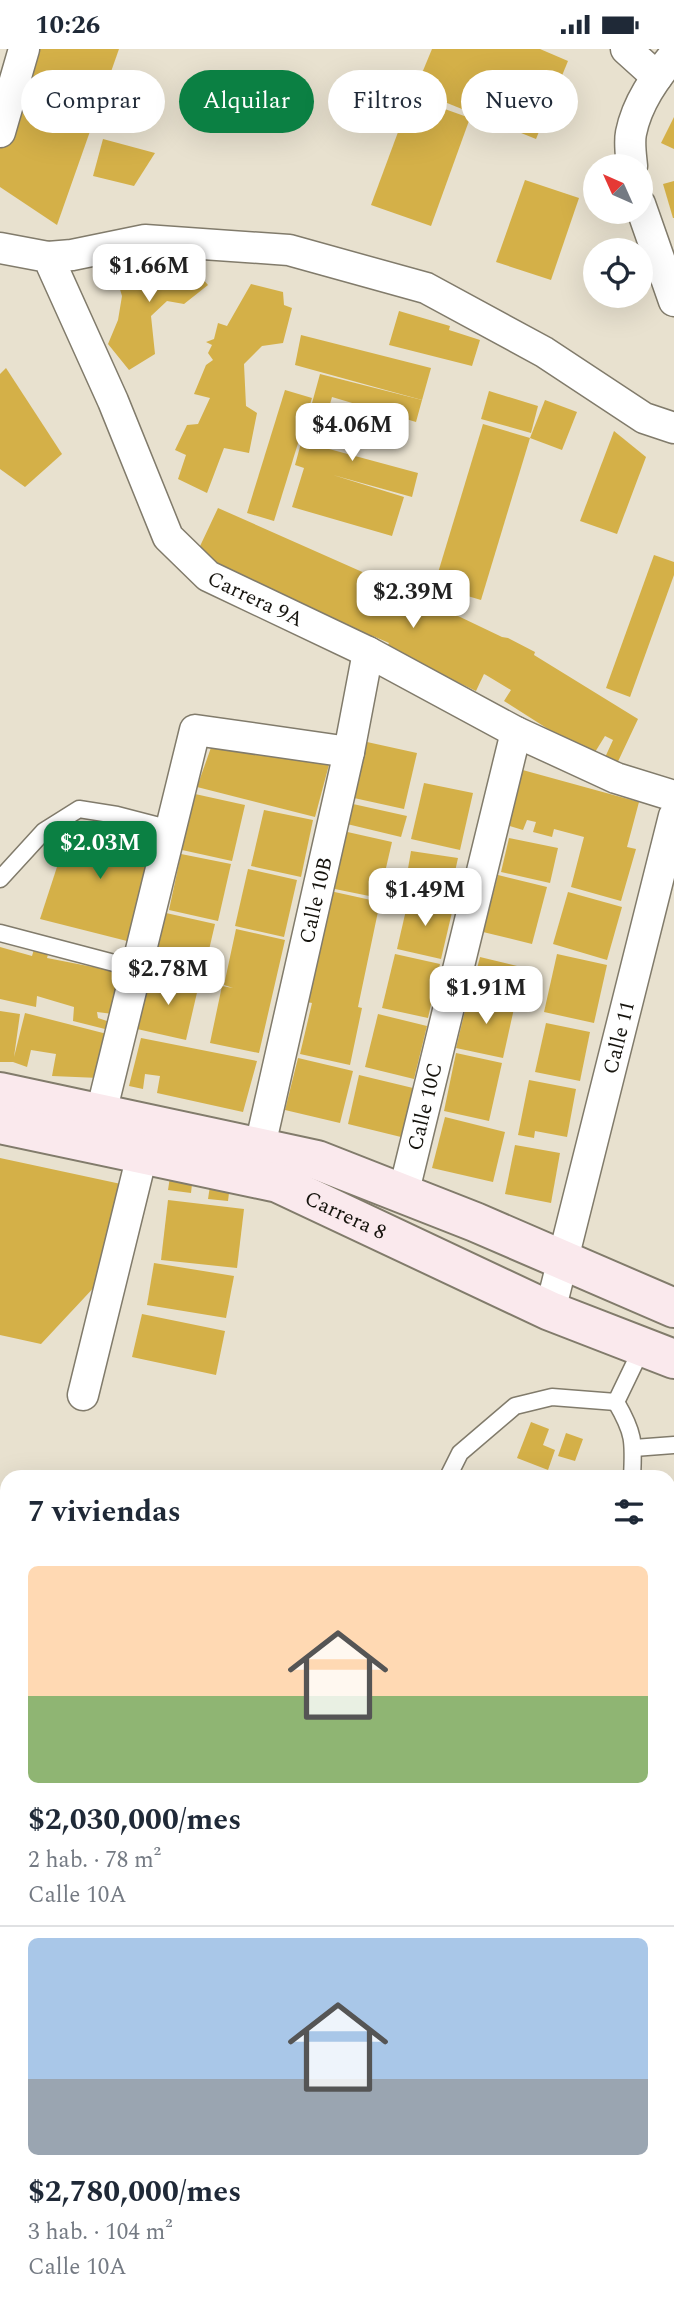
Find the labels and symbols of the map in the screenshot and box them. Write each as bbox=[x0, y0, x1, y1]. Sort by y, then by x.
north arrow bbox=[583, 154, 653, 224]
pin: $1.66M bbox=[92, 245, 206, 304]
pin: $4.06M bbox=[295, 403, 409, 463]
street label: Carrera 9A bbox=[202, 563, 309, 636]
pin: $2.39M bbox=[356, 571, 470, 630]
pin: $2.03M bbox=[43, 821, 157, 881]
street label: Calle 10B bbox=[291, 854, 342, 947]
pin: $1.49M bbox=[368, 869, 482, 928]
pin: $2.78M bbox=[111, 947, 225, 1007]
pin: $1.91M bbox=[429, 967, 543, 1026]
street label: Calle 11 bbox=[595, 998, 644, 1078]
street label: Calle 10C bbox=[399, 1060, 452, 1154]
street label: Carrera 8 bbox=[299, 1183, 391, 1249]

